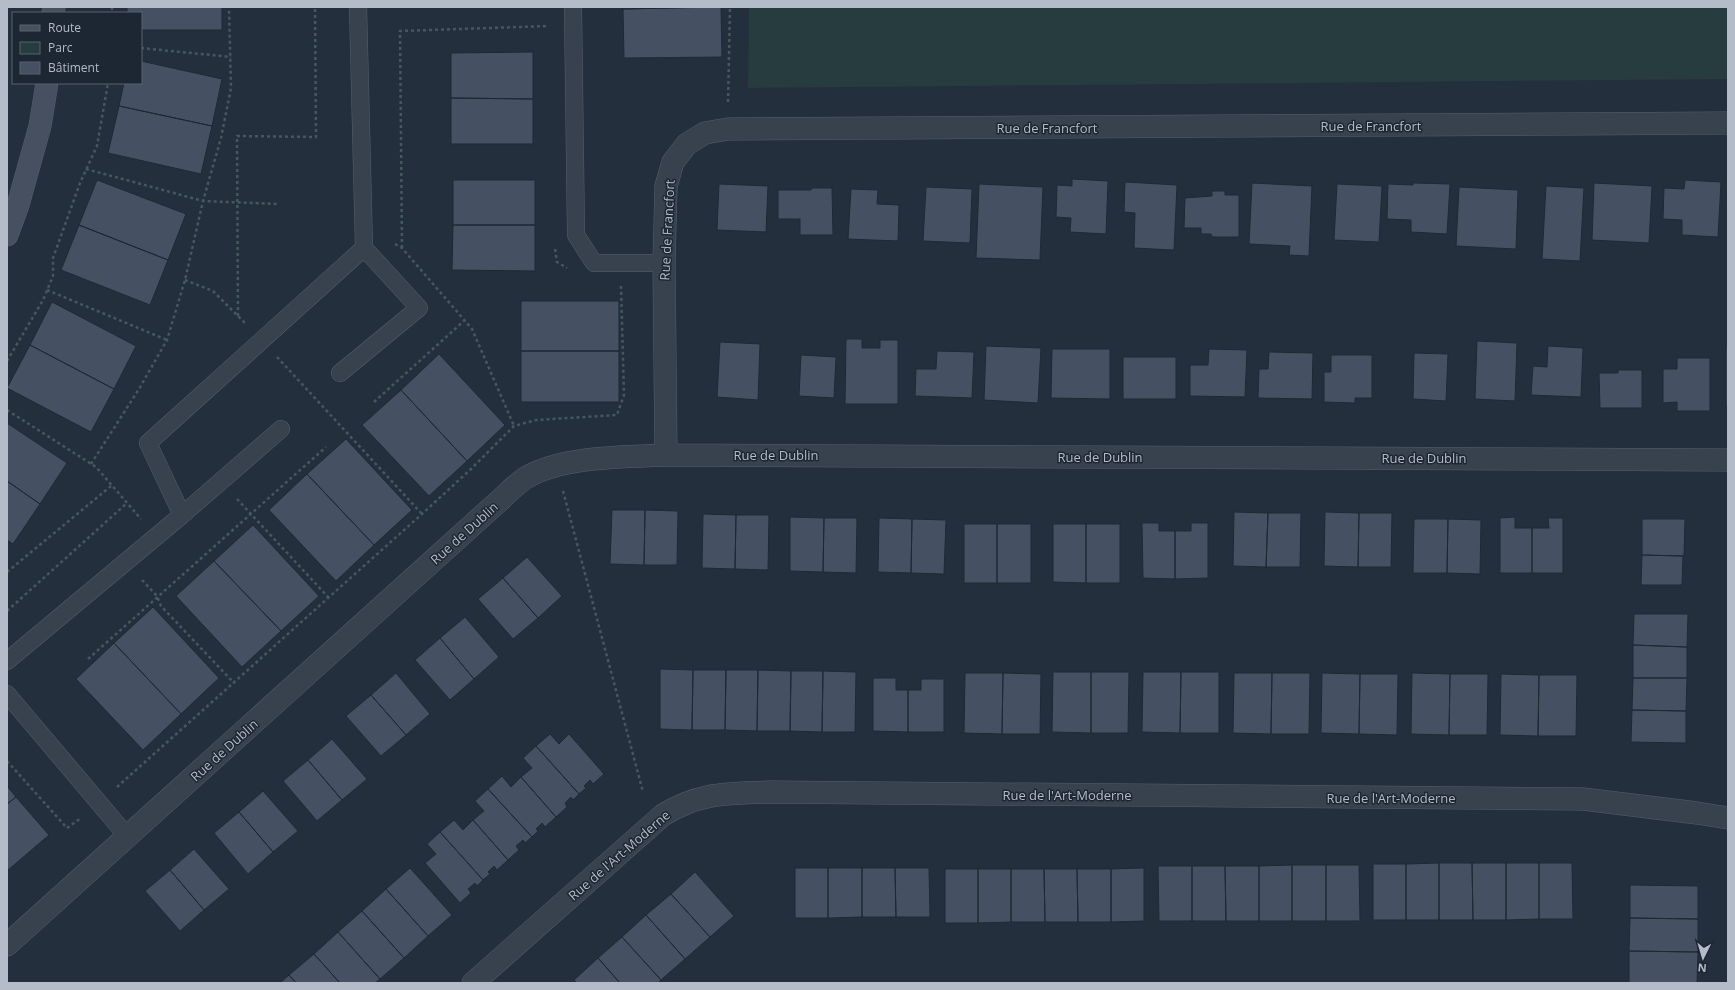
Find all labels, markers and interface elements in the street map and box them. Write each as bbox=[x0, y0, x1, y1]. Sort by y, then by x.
legend bbox=[12, 12, 142, 84]
text: Route bbox=[48, 19, 81, 36]
text: Parc bbox=[48, 39, 73, 56]
text: Bâtiment bbox=[48, 59, 99, 76]
street label: Rue de Francfort bbox=[1321, 117, 1422, 135]
street label: Rue de Francfort bbox=[997, 119, 1098, 137]
street label: Rue de Francfort bbox=[655, 179, 679, 281]
street label: Rue de Dublin bbox=[733, 446, 819, 464]
street label: Rue de Dublin bbox=[1057, 448, 1143, 466]
street label: Rue de Dublin bbox=[1381, 449, 1467, 467]
street label: Rue de Dublin bbox=[426, 498, 502, 568]
street label: Rue de Dublin bbox=[186, 715, 262, 785]
street label: Rue de l'Art-Moderne bbox=[1002, 786, 1132, 804]
street label: Rue de l'Art-Moderne bbox=[1326, 789, 1456, 807]
street label: Rue de l'Art-Moderne bbox=[564, 806, 674, 904]
north arrow bbox=[1683, 938, 1723, 978]
text: N bbox=[1697, 961, 1707, 976]

